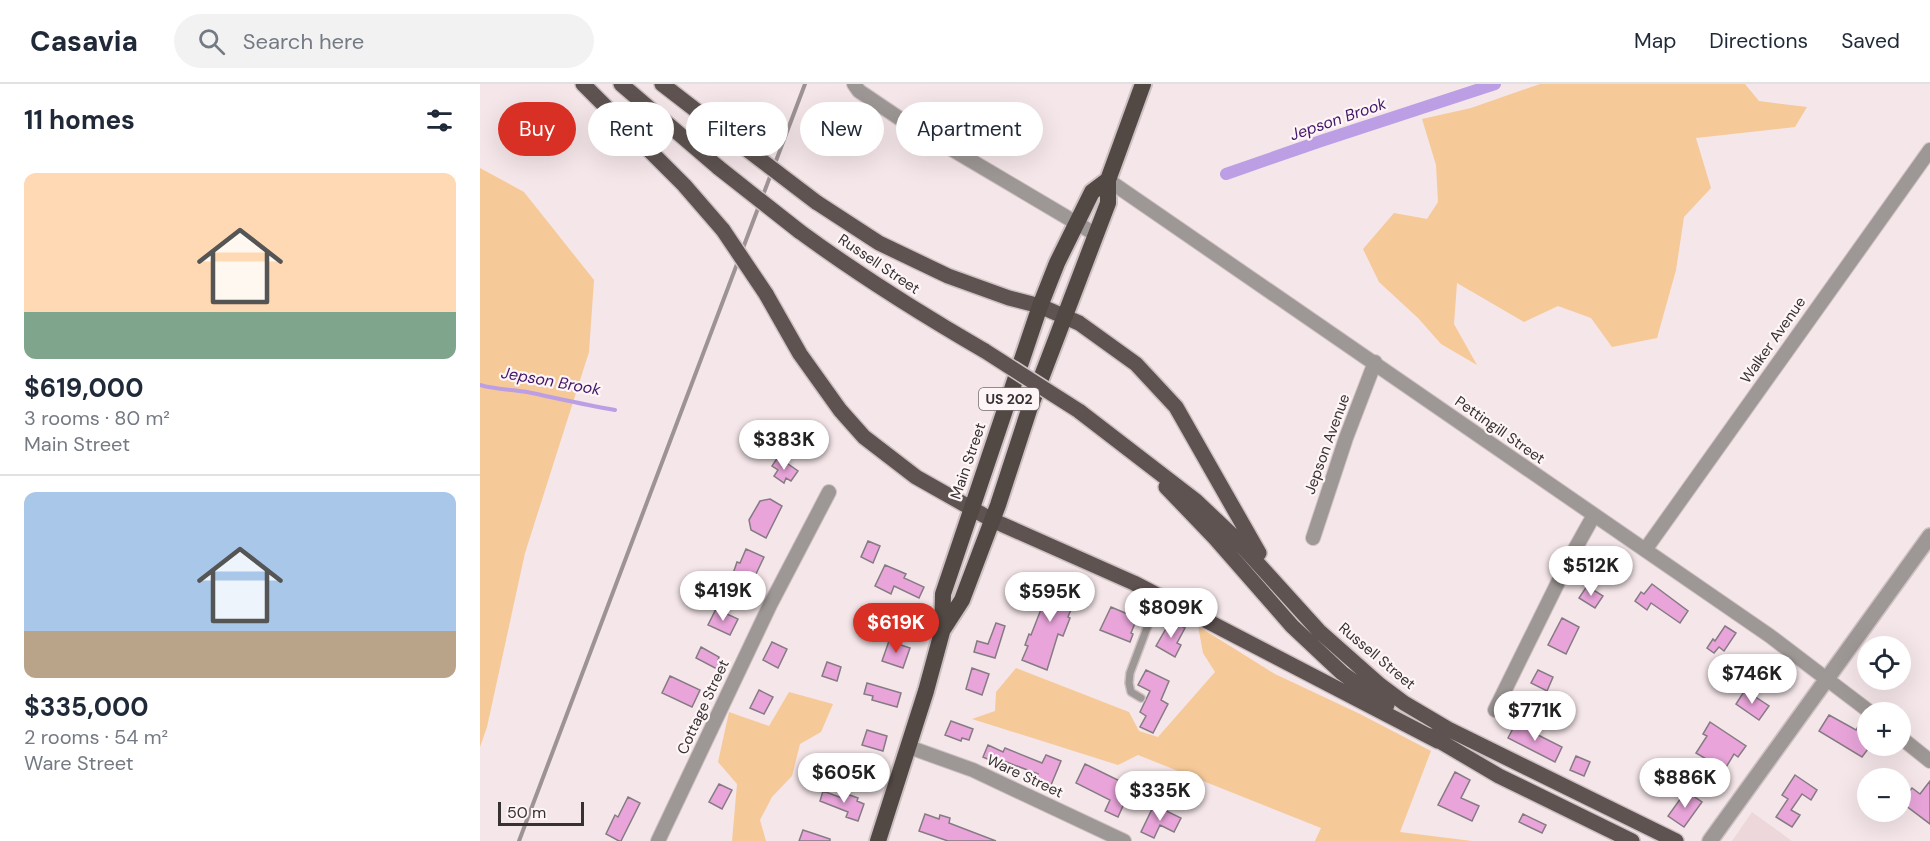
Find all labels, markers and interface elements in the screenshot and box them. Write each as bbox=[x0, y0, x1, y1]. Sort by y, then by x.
search box bbox=[174, 14, 594, 68]
text: Casavia bbox=[30, 23, 138, 60]
icon: search bbox=[195, 25, 228, 58]
text: Search here bbox=[243, 27, 364, 56]
text: Map bbox=[1634, 27, 1676, 55]
text: Directions bbox=[1709, 27, 1808, 55]
text: Saved bbox=[1841, 27, 1900, 55]
water label: Jepson Brook bbox=[1287, 92, 1390, 145]
chip: Buy bbox=[498, 102, 576, 156]
chip: Rent bbox=[588, 102, 674, 156]
chip: Filters bbox=[686, 102, 788, 156]
chip: New bbox=[800, 102, 884, 156]
chip: Apartment bbox=[896, 102, 1043, 156]
text: 11 homes bbox=[24, 103, 135, 137]
icon: filters bbox=[423, 104, 456, 137]
icon: home bbox=[186, 212, 294, 320]
street label: Russell Street bbox=[834, 229, 924, 299]
street label: Walker Avenue bbox=[1736, 293, 1810, 387]
water label: Jepson Brook bbox=[500, 362, 603, 400]
text: $619,000 bbox=[24, 371, 143, 405]
road number: US 202 bbox=[979, 388, 1039, 410]
street label: Jepson Avenue bbox=[1300, 391, 1354, 497]
street label: Pettingill Street bbox=[1451, 392, 1549, 469]
text: 3 rooms · 80 m² bbox=[24, 405, 170, 431]
pin: $383K bbox=[742, 420, 826, 471]
street label: Main Street bbox=[946, 420, 990, 502]
text: $383K bbox=[753, 426, 815, 452]
text: Main Street bbox=[24, 431, 130, 457]
icon: home bbox=[186, 531, 294, 639]
pin: $512K bbox=[1549, 546, 1633, 597]
text: $512K bbox=[1563, 552, 1619, 578]
pin: $419K bbox=[681, 571, 765, 622]
pin: $595K bbox=[1008, 572, 1092, 623]
text: $419K bbox=[694, 577, 752, 603]
text: $595K bbox=[1019, 578, 1081, 604]
pin: $809K bbox=[1129, 588, 1213, 639]
text: $809K bbox=[1139, 594, 1203, 620]
pin: $619K bbox=[854, 603, 938, 654]
text: $619K bbox=[867, 609, 925, 635]
street label: Russell Street bbox=[1334, 618, 1420, 694]
map controls bbox=[1857, 636, 1911, 822]
button: locate bbox=[1857, 636, 1911, 690]
pin: $746K bbox=[1710, 654, 1794, 705]
street label: Cottage Street bbox=[672, 656, 734, 758]
text: $746K bbox=[1722, 660, 1782, 686]
text: $335,000 bbox=[24, 690, 149, 724]
pin: $771K bbox=[1493, 691, 1577, 742]
text: $771K bbox=[1508, 697, 1562, 723]
button: + bbox=[1857, 702, 1911, 756]
text: 2 rooms · 54 m² bbox=[24, 724, 168, 750]
text: Ware Street bbox=[24, 750, 134, 776]
street label: Ware Street bbox=[984, 750, 1067, 802]
pin: $605K bbox=[802, 753, 886, 804]
pin: $886K bbox=[1643, 758, 1727, 809]
text: $605K bbox=[812, 759, 876, 785]
text: $886K bbox=[1653, 764, 1717, 790]
button: − bbox=[1857, 768, 1911, 822]
pin: $335K bbox=[1118, 771, 1202, 822]
text: $335K bbox=[1129, 777, 1191, 803]
scale bar bbox=[498, 799, 584, 826]
text: 50 m bbox=[507, 802, 546, 823]

